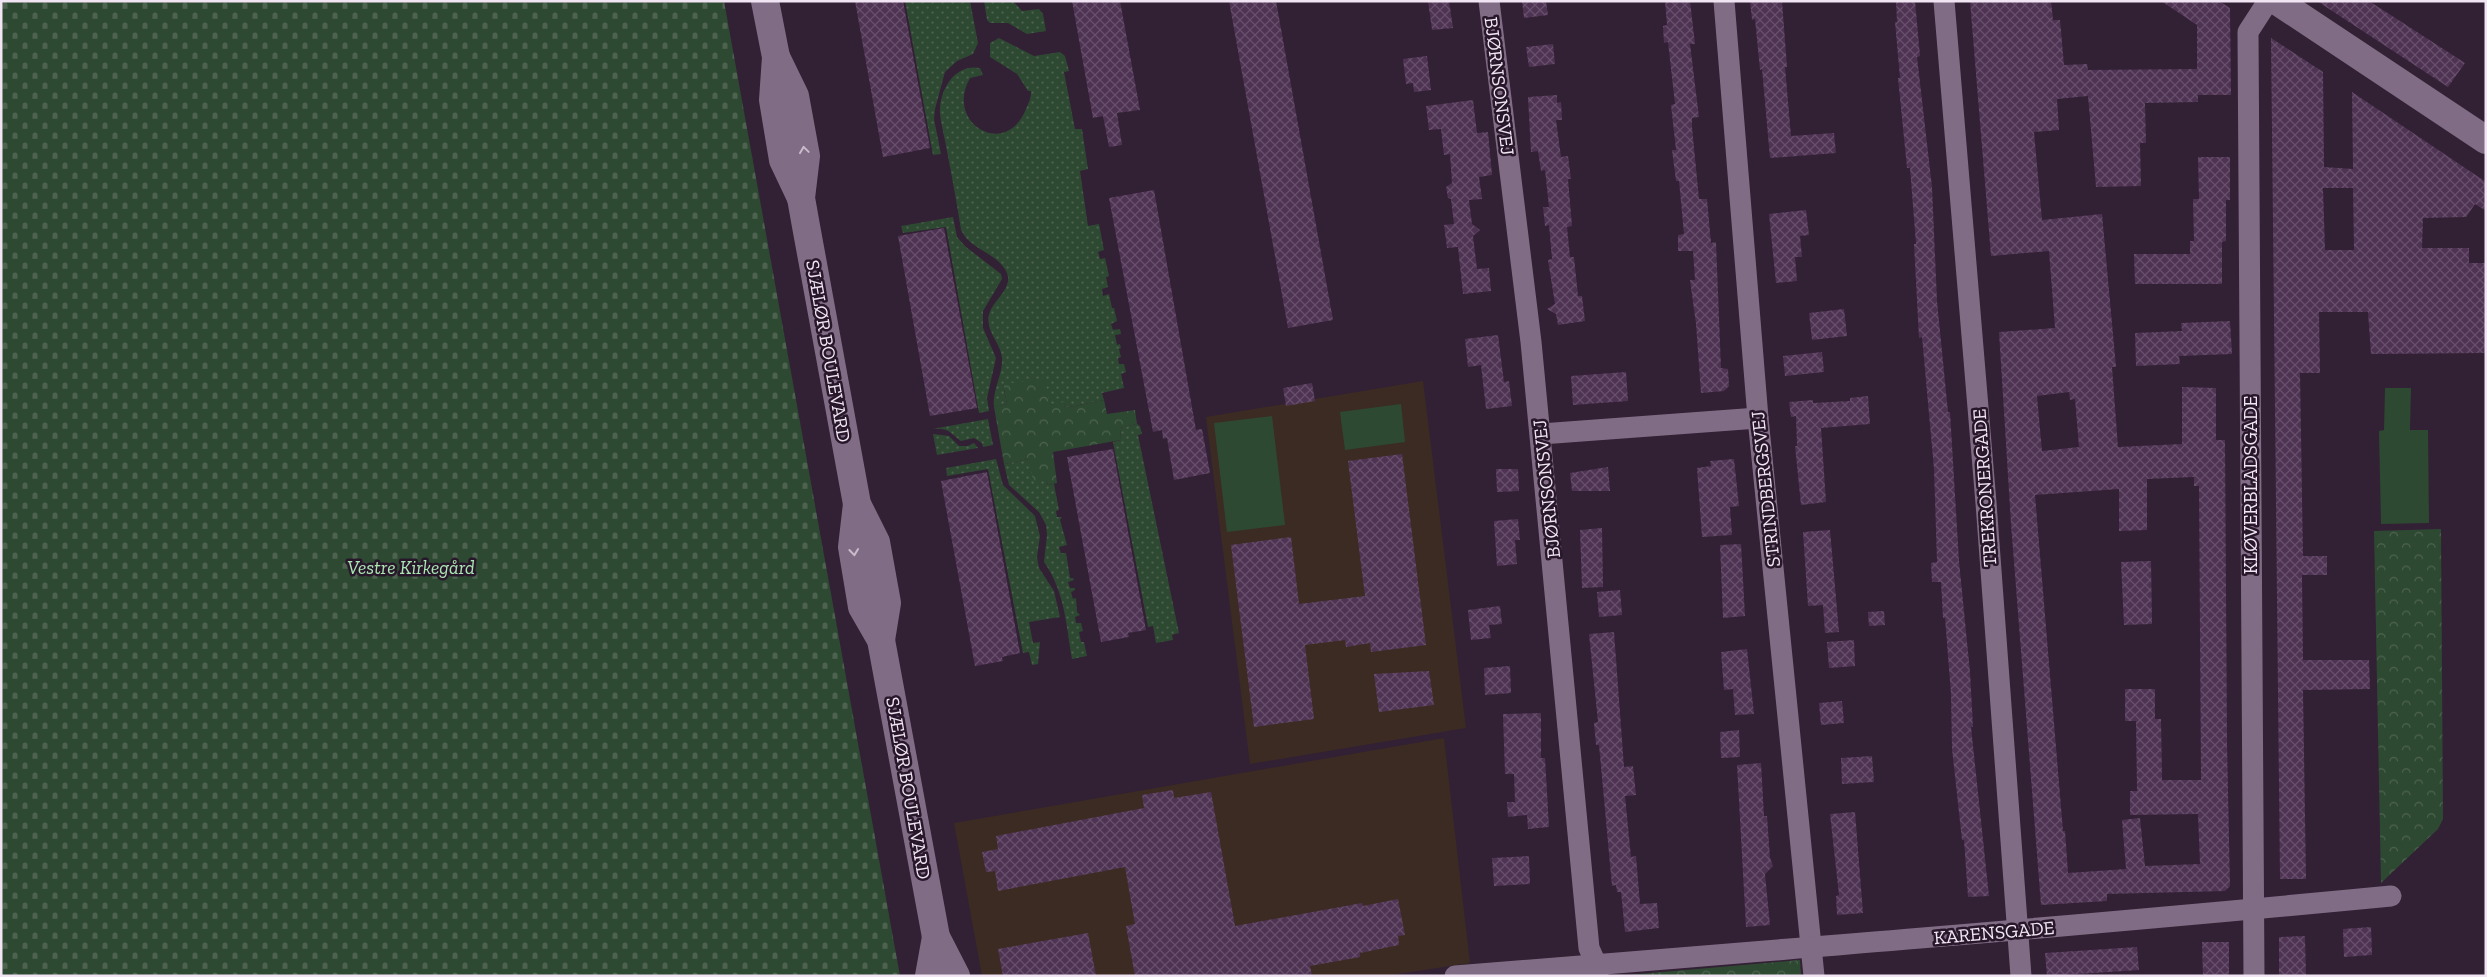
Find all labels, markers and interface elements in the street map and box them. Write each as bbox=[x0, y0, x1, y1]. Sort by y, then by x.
street label: BJØRNSONSVEJ bbox=[1480, 15, 1519, 157]
one-way arrow bbox=[800, 145, 810, 154]
street label: SJÆLØR BOULEVARD bbox=[801, 258, 856, 444]
street label: KLØVERBLADSGADE bbox=[2239, 396, 2262, 574]
street label: TREKRONERGADE bbox=[1967, 408, 2001, 568]
street label: STRINDBERGSVEJ bbox=[1746, 410, 1785, 568]
street label: BJØRNSONSVEJ bbox=[1528, 418, 1565, 559]
one-way arrow bbox=[848, 548, 859, 556]
park label: Vestre Kirkegård bbox=[347, 556, 475, 579]
street label: SJÆLØR BOULEVARD bbox=[881, 695, 936, 881]
street label: KARENSGADE bbox=[1933, 916, 2055, 949]

